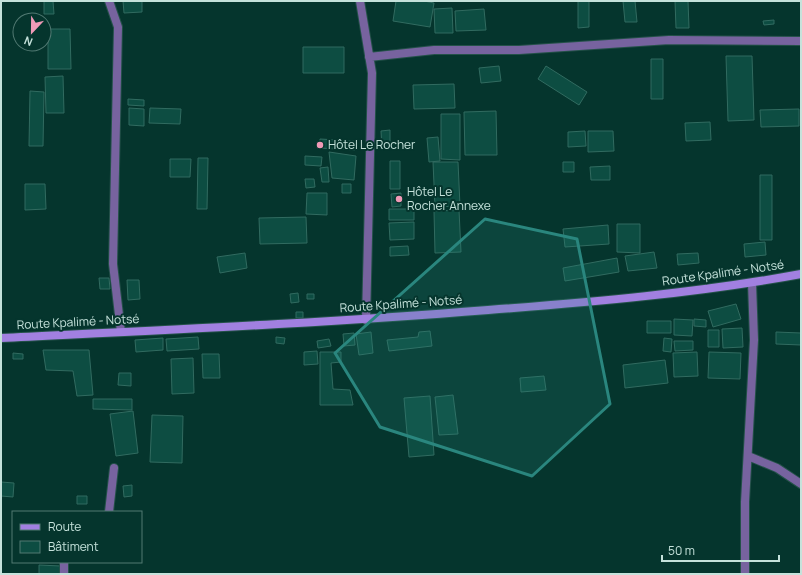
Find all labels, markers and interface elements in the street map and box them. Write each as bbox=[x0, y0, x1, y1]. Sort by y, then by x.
north arrow bbox=[12, 12, 52, 52]
text: N bbox=[22, 33, 35, 50]
place label: Hôtel Le Rocher bbox=[328, 136, 416, 153]
marker: Hôtel Le Rocher bbox=[315, 140, 325, 150]
place label: Hôtel Le Rocher Annexe bbox=[407, 183, 491, 214]
marker: Hôtel Le Rocher Annexe bbox=[394, 194, 404, 204]
street label: Route Kpalimé - Notsé bbox=[661, 256, 785, 289]
street label: Route Kpalimé - Notsé bbox=[339, 291, 463, 316]
street label: Route Kpalimé - Notsé bbox=[16, 310, 140, 333]
legend bbox=[12, 511, 142, 563]
text: Route bbox=[48, 518, 81, 535]
scale bar bbox=[662, 537, 779, 563]
text: Bâtiment bbox=[48, 538, 99, 555]
text: 50 m bbox=[668, 542, 695, 559]

